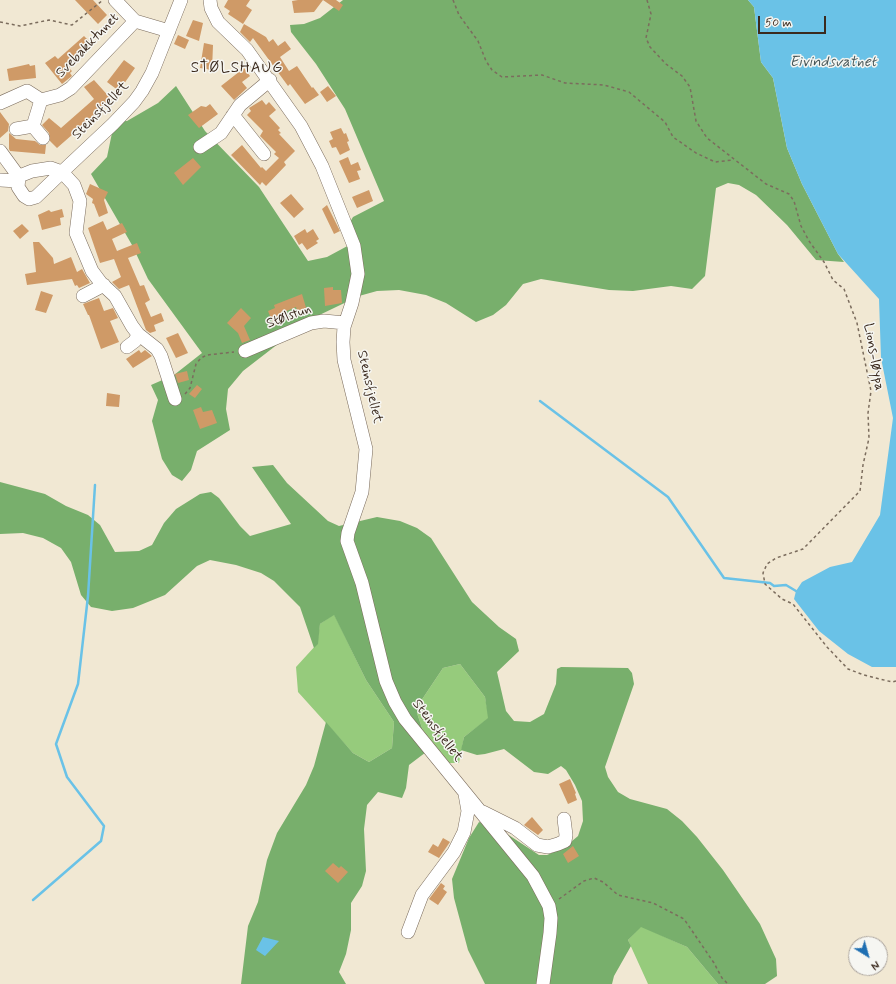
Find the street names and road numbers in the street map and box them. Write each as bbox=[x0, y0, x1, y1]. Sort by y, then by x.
street label: Svebakktunet bbox=[53, 10, 123, 82]
street label: Steinsfjellet bbox=[69, 78, 133, 144]
street label: Stølstun bbox=[264, 301, 314, 333]
street label: Lions-løypa bbox=[859, 322, 887, 392]
street label: Steinsfjellet bbox=[352, 349, 386, 425]
street label: Steinsfjellet bbox=[408, 696, 466, 766]

